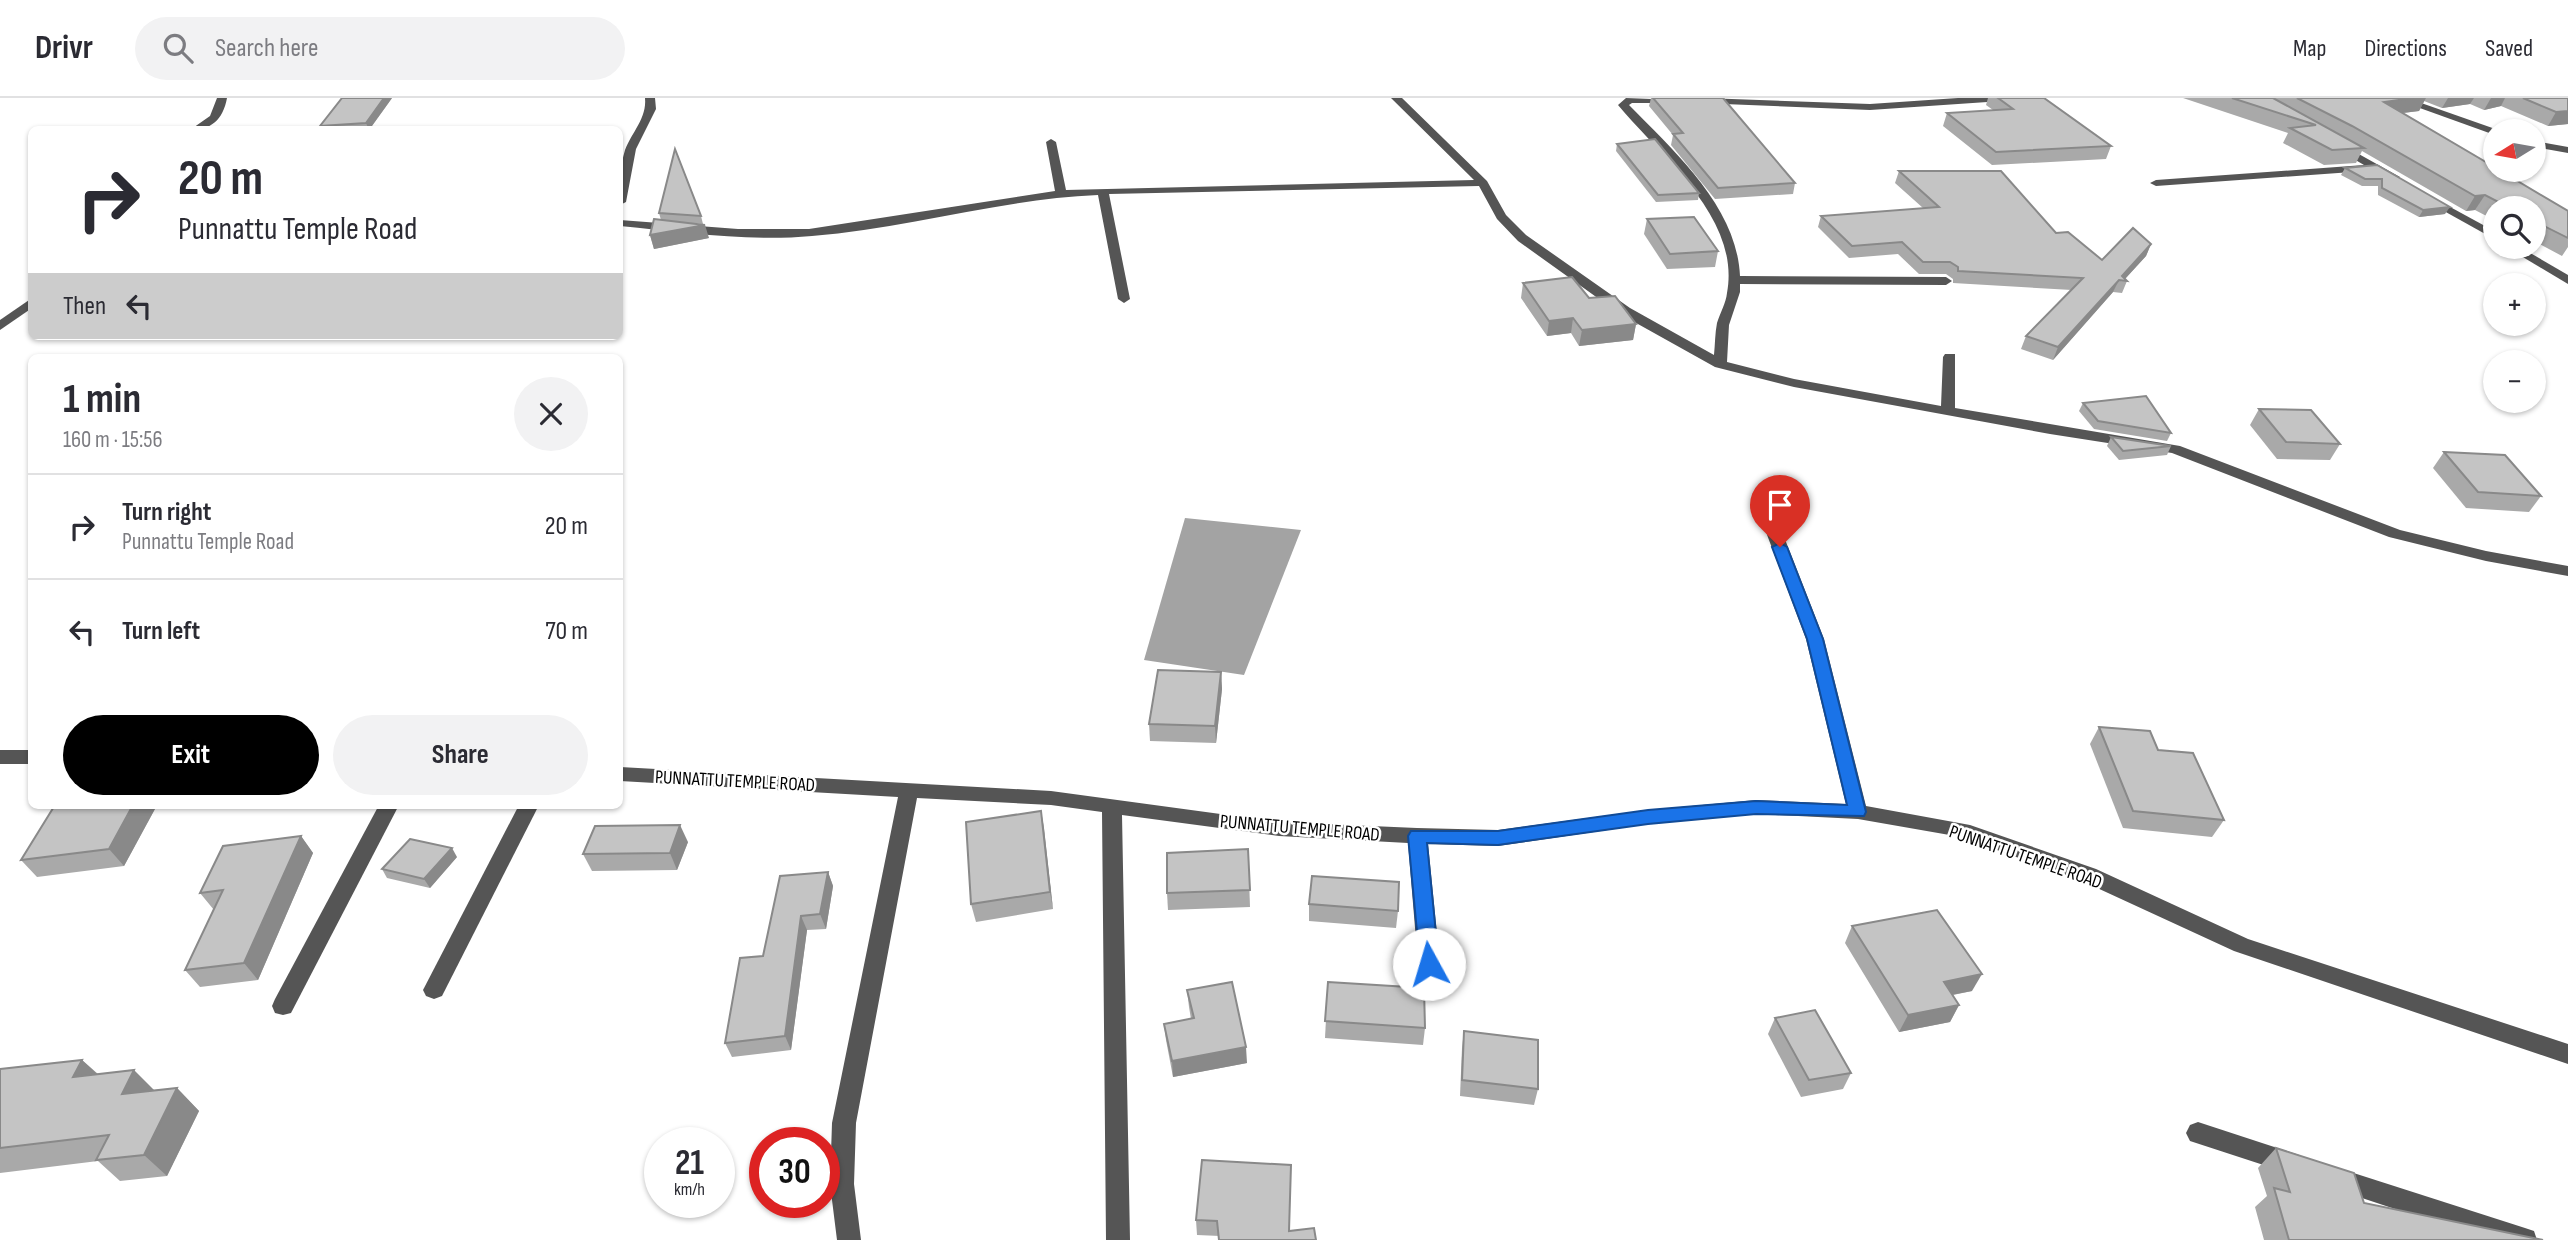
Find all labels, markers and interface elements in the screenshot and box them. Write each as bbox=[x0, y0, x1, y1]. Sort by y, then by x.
search box bbox=[135, 17, 625, 80]
text: Drivr bbox=[35, 28, 93, 68]
icon: search bbox=[159, 29, 197, 67]
text: Search here bbox=[215, 33, 318, 64]
text: Map bbox=[2293, 34, 2326, 63]
text: Directions bbox=[2364, 34, 2447, 63]
text: Saved bbox=[2485, 34, 2533, 63]
north arrow bbox=[2483, 119, 2546, 182]
map controls bbox=[2483, 119, 2546, 413]
text: 20 m bbox=[178, 150, 263, 209]
icon: right bbox=[63, 154, 154, 245]
button: search bbox=[2483, 196, 2546, 259]
text: Punnattu Temple Road bbox=[178, 210, 417, 249]
button: + bbox=[2483, 273, 2546, 336]
icon: left bbox=[120, 287, 158, 325]
text: Then bbox=[63, 291, 106, 322]
button: − bbox=[2483, 350, 2546, 413]
text: 1 min bbox=[63, 374, 141, 425]
button: close bbox=[514, 377, 588, 451]
text: 160 m · 15:56 bbox=[63, 426, 163, 454]
pin bbox=[1750, 475, 1810, 547]
icon: arrive bbox=[1761, 486, 1799, 524]
text: Turn right bbox=[122, 497, 211, 528]
icon: right bbox=[63, 508, 101, 546]
text: 20 m bbox=[545, 511, 588, 542]
text: Punnattu Temple Road bbox=[122, 528, 294, 556]
icon: left bbox=[63, 613, 101, 651]
text: Turn left bbox=[122, 616, 200, 647]
text: 70 m bbox=[545, 616, 588, 647]
button: Exit bbox=[63, 715, 319, 795]
button: Share bbox=[333, 715, 588, 795]
street label: PUNNATTU TEMPLE ROAD bbox=[654, 766, 816, 797]
street label: PUNNATTU TEMPLE ROAD bbox=[1219, 810, 1381, 847]
street label: PUNNATTU TEMPLE ROAD bbox=[1946, 820, 2105, 894]
position arrow bbox=[1392, 927, 1466, 1001]
speed limit sign: 30 bbox=[749, 1127, 840, 1218]
text: 21 bbox=[675, 1142, 704, 1185]
text: km/h bbox=[674, 1179, 705, 1200]

